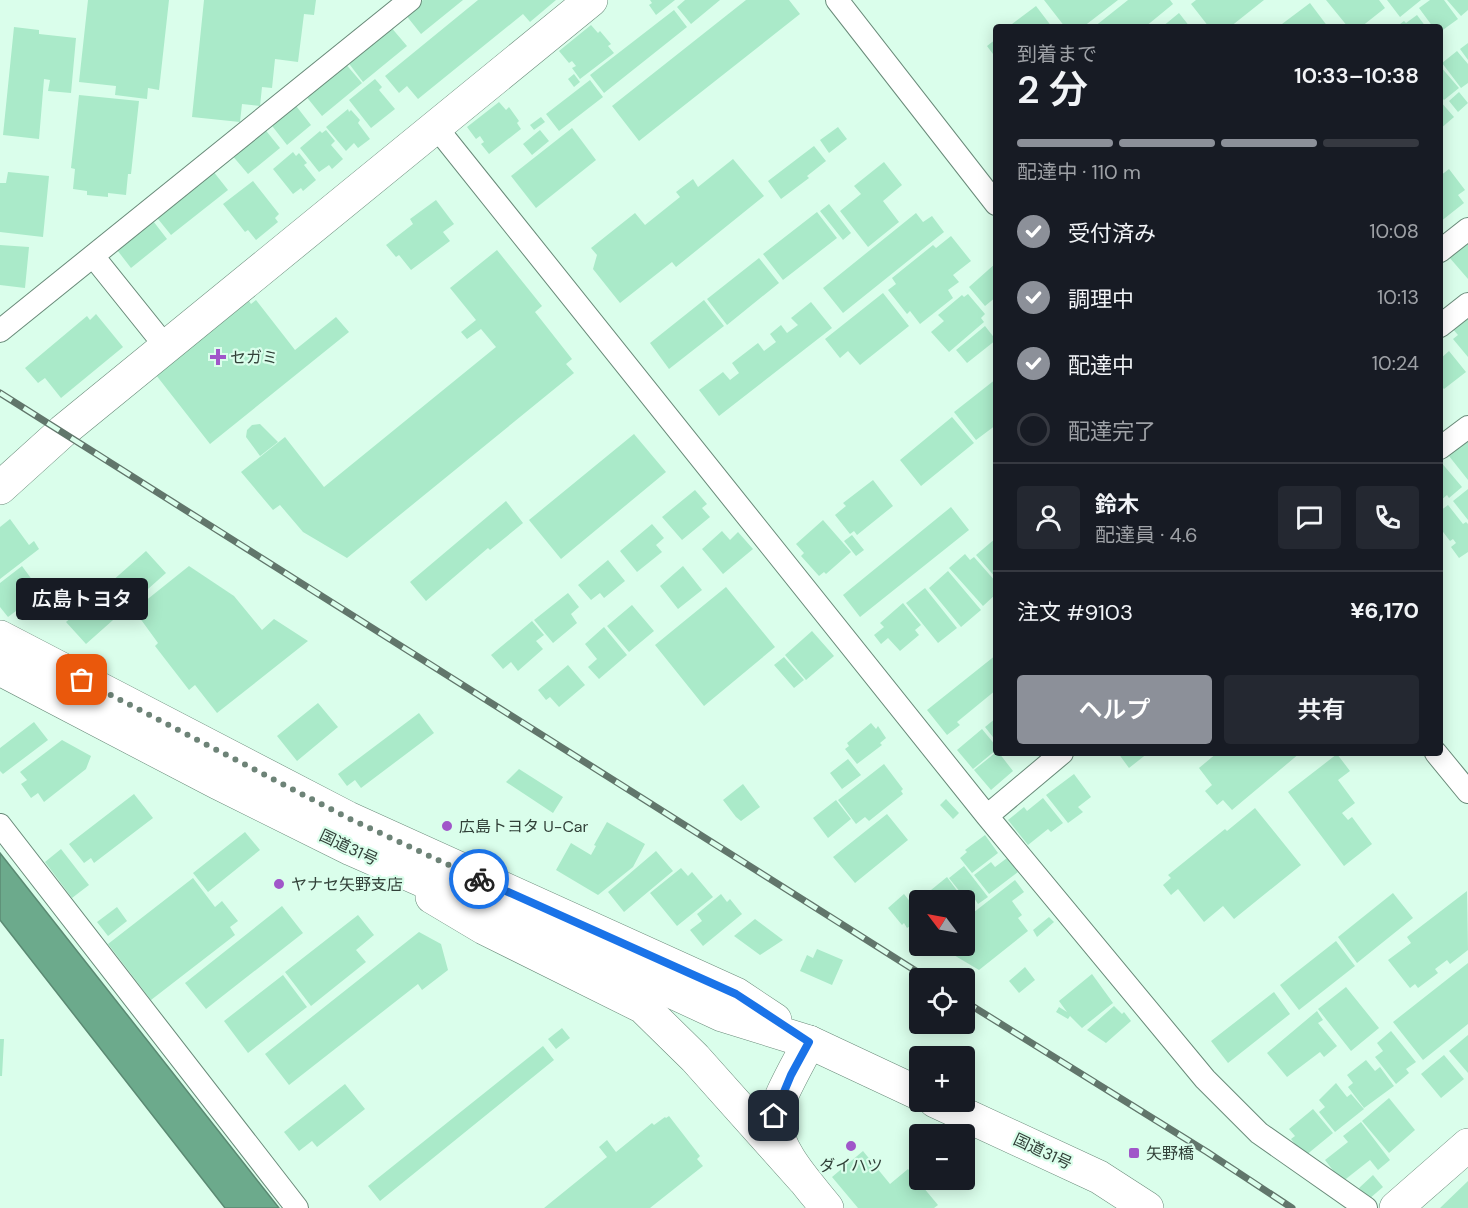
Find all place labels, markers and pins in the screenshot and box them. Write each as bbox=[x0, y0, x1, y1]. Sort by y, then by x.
place label: セガミ bbox=[230, 347, 278, 368]
marker: セガミ bbox=[211, 350, 225, 364]
callout: 広島トヨタ bbox=[16, 578, 148, 620]
pin bbox=[56, 654, 107, 705]
place label: 広島トヨタ U-Car bbox=[459, 816, 589, 837]
marker: 広島トヨタ U-Car bbox=[440, 819, 454, 833]
place label: ヤナセ矢野支店 bbox=[291, 874, 403, 895]
marker: ヤナセ矢野支店 bbox=[272, 877, 286, 891]
pin bbox=[748, 1090, 799, 1141]
marker: ダイハツ bbox=[844, 1139, 858, 1153]
place label: 矢野橋 bbox=[1146, 1143, 1194, 1164]
marker: 矢野橋 bbox=[1127, 1146, 1141, 1160]
place label: ダイハツ bbox=[819, 1155, 883, 1176]

